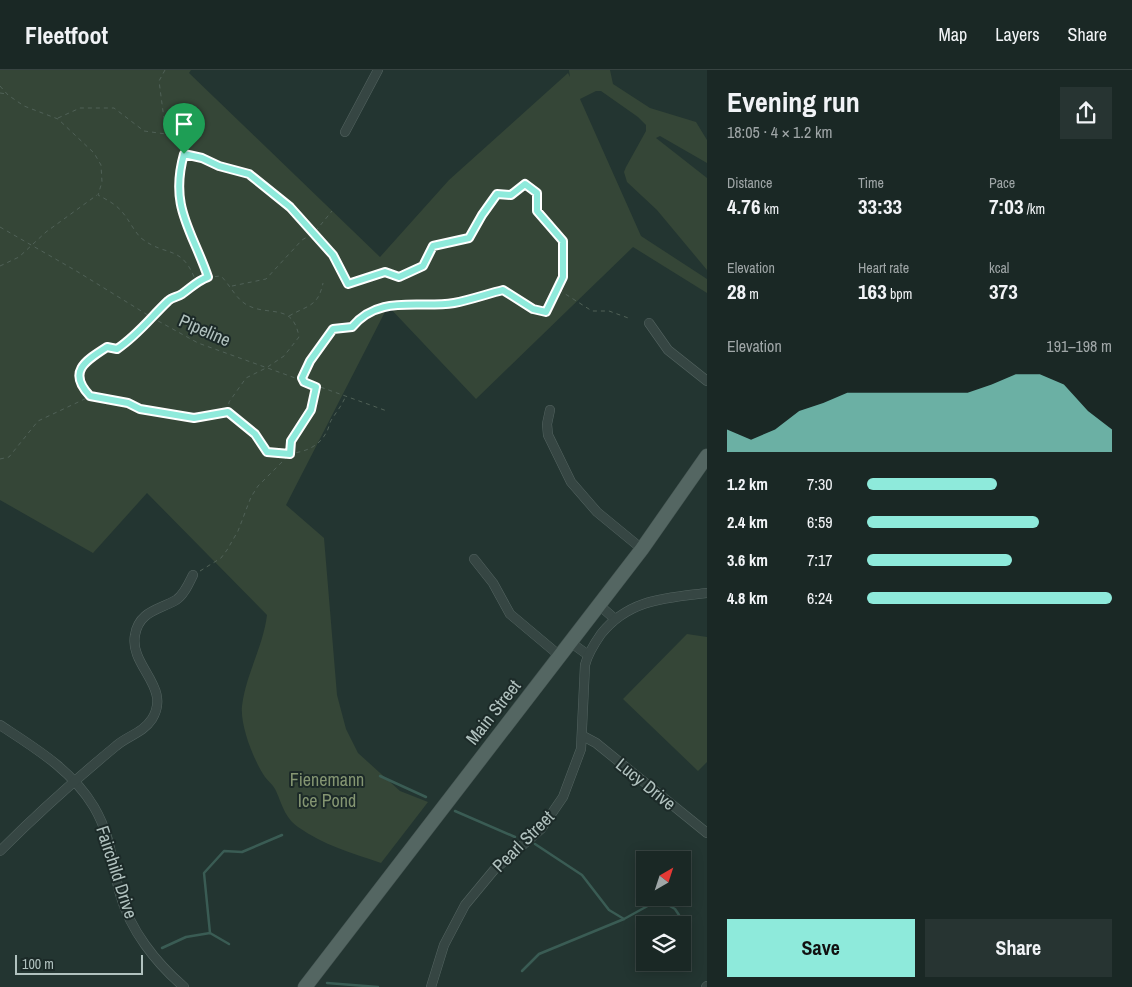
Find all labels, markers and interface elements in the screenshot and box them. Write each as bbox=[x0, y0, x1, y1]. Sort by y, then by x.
text: Fleetfoot bbox=[25, 19, 108, 51]
text: Map bbox=[939, 22, 967, 47]
text: Layers bbox=[995, 22, 1040, 47]
text: Share bbox=[1068, 22, 1107, 47]
text: Evening run bbox=[727, 83, 860, 121]
button: share bbox=[1060, 87, 1112, 139]
pin bbox=[163, 103, 205, 154]
icon: arrive bbox=[170, 110, 198, 138]
text: 18:05 · 4 × 1.2 km bbox=[727, 121, 832, 143]
text: Distance bbox=[727, 174, 772, 192]
text: Time bbox=[858, 174, 884, 192]
text: Pace bbox=[989, 174, 1015, 192]
text: 4.76 bbox=[727, 192, 761, 221]
text: 33:33 bbox=[858, 192, 902, 221]
text: 7:03 bbox=[989, 192, 1023, 221]
text: km bbox=[761, 200, 779, 218]
text: /km bbox=[1023, 200, 1045, 218]
text: Elevation bbox=[727, 259, 775, 277]
text: Heart rate bbox=[858, 259, 909, 277]
text: kcal bbox=[989, 259, 1009, 277]
text: 28 bbox=[727, 277, 746, 306]
text: 163 bbox=[858, 277, 887, 306]
text: 373 bbox=[989, 277, 1018, 306]
text: m bbox=[746, 285, 759, 303]
text: bpm bbox=[887, 285, 912, 303]
street label: Pipeline bbox=[175, 308, 235, 352]
text: Elevation bbox=[727, 335, 782, 357]
text: 191–198 m bbox=[1046, 335, 1112, 357]
text: 1.2 km bbox=[727, 473, 768, 495]
text: 7:30 bbox=[807, 473, 833, 495]
text: 2.4 km bbox=[727, 511, 768, 533]
text: 6:59 bbox=[807, 511, 833, 533]
text: 3.6 km bbox=[727, 549, 768, 571]
text: 7:17 bbox=[807, 549, 833, 571]
text: 4.8 km bbox=[727, 587, 768, 609]
text: 6:24 bbox=[807, 587, 833, 609]
street label: Main Street bbox=[460, 674, 526, 750]
street label: Lucy Drive bbox=[611, 752, 681, 816]
park label: Fienemann Ice Pond bbox=[290, 767, 364, 813]
street label: Pearl Street bbox=[487, 805, 559, 877]
street label: Fairchild Drive bbox=[90, 822, 144, 922]
north arrow bbox=[636, 851, 691, 906]
map controls bbox=[636, 851, 691, 971]
button: layers bbox=[636, 916, 691, 971]
button: Save bbox=[727, 919, 915, 977]
button: Share bbox=[925, 919, 1112, 977]
scale bar bbox=[15, 952, 142, 975]
text: 100 m bbox=[22, 955, 54, 973]

